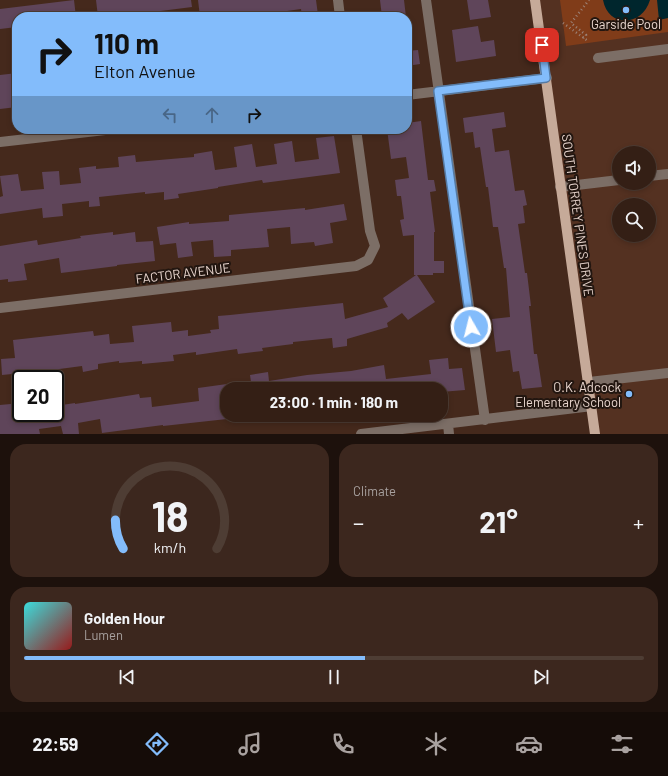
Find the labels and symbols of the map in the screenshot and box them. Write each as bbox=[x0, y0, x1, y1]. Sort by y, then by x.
marker: Garside Pool bbox=[621, 5, 631, 15]
place label: Garside Pool bbox=[591, 16, 661, 32]
pin bbox=[525, 28, 559, 62]
street label: SOUTH TORREY PINES DRIVE bbox=[559, 133, 597, 297]
street label: FACTOR AVENUE bbox=[135, 259, 231, 287]
position arrow bbox=[450, 306, 492, 348]
speed limit sign: 20 bbox=[12, 370, 64, 422]
place label: O.K. Adcock Elementary School bbox=[515, 379, 621, 410]
marker: O.K. Adcock Elementary School bbox=[624, 389, 634, 399]

